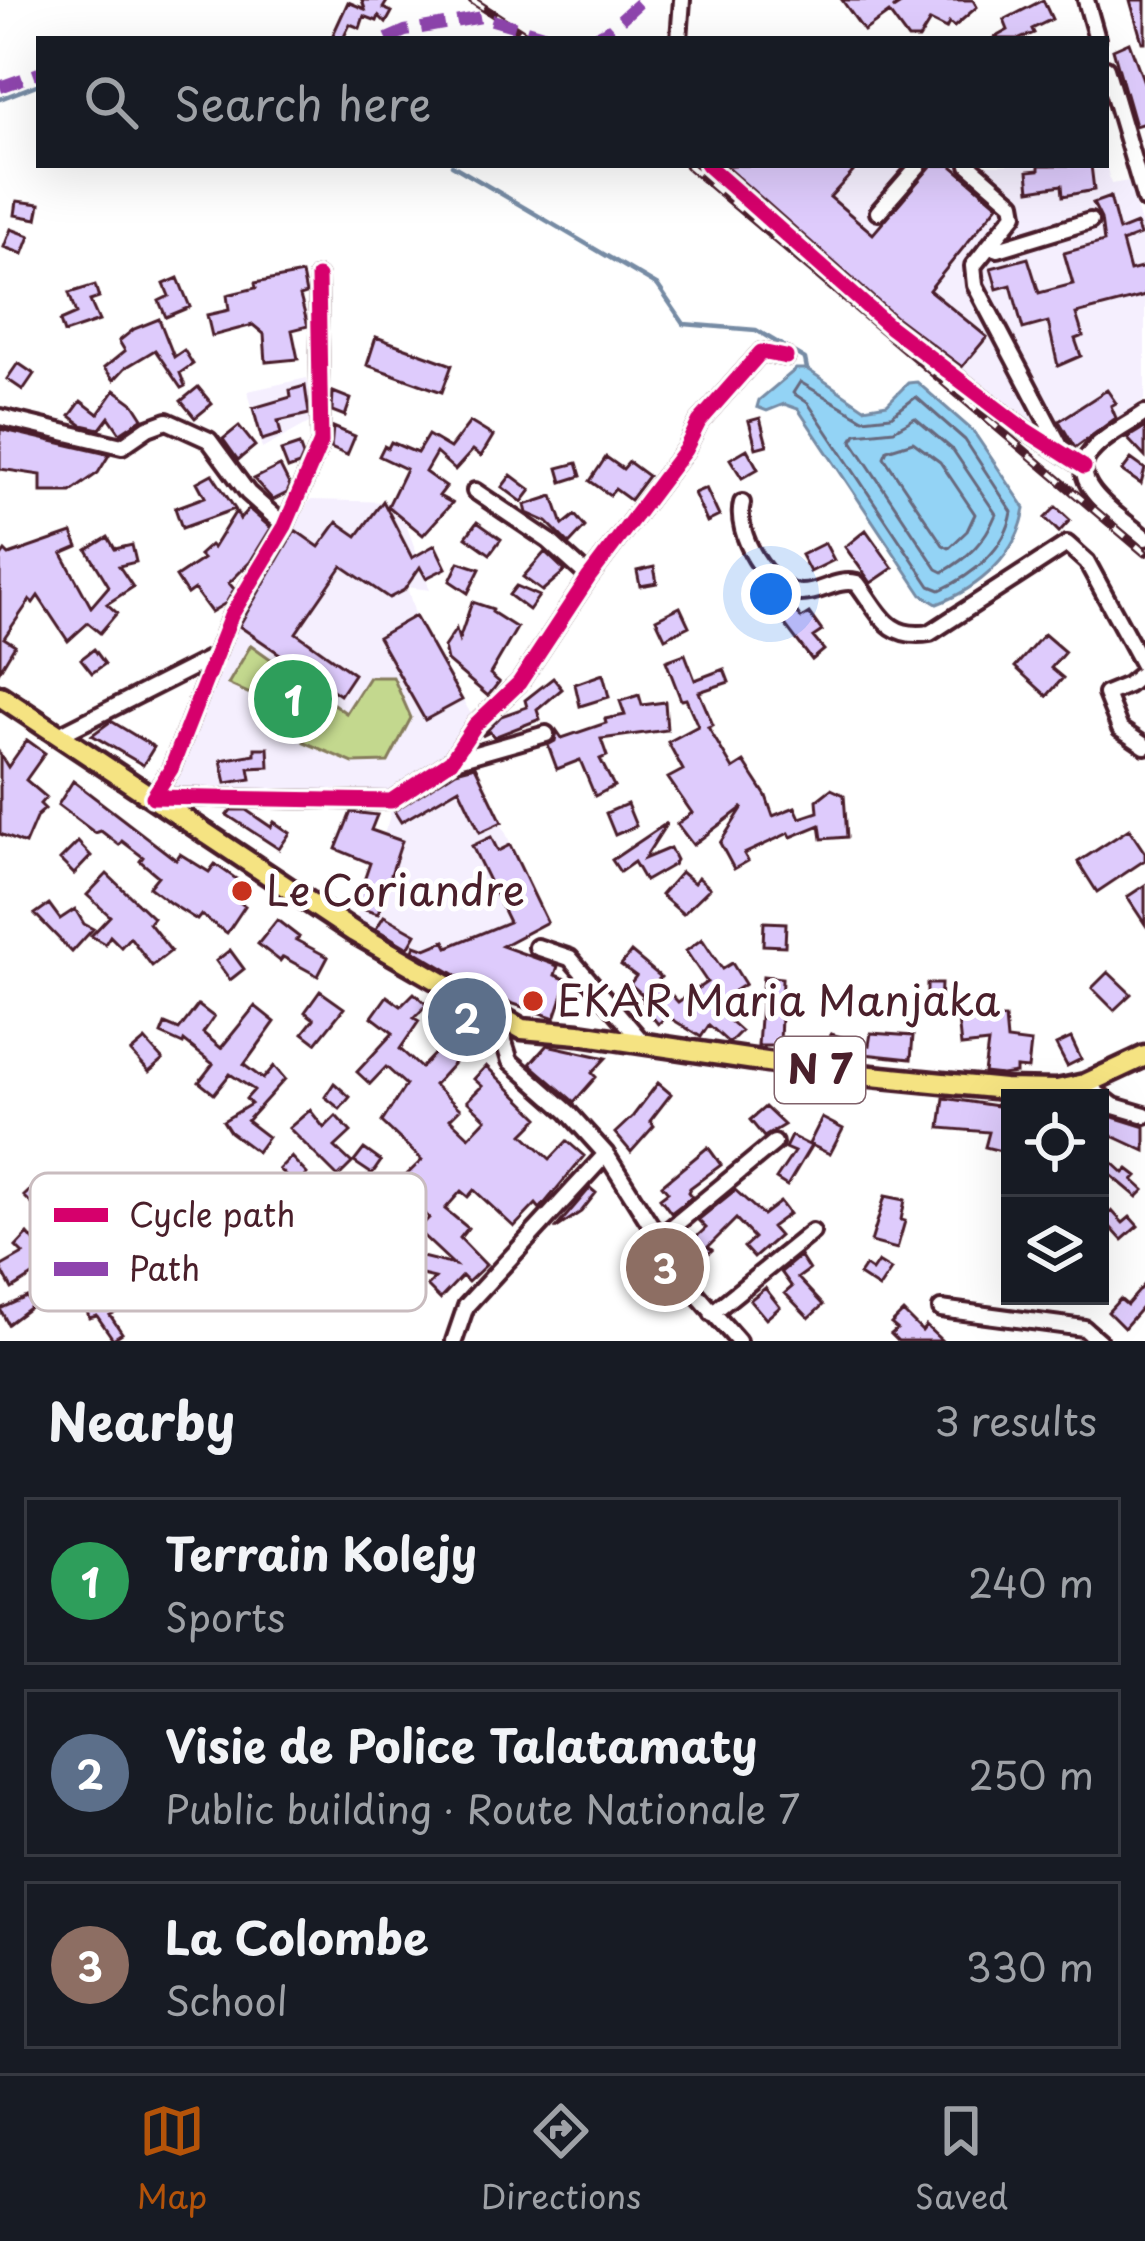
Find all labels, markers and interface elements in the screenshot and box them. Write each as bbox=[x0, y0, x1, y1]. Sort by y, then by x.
search box bbox=[36, 36, 1109, 168]
text: Search here bbox=[174, 68, 431, 136]
icon: search bbox=[78, 69, 144, 135]
your location bbox=[741, 564, 801, 624]
pin: 1 bbox=[254, 654, 332, 744]
place label: Le Coriandre bbox=[266, 857, 525, 920]
marker: Le Coriandre bbox=[229, 878, 255, 904]
place label: EKAR Maria Manjaka bbox=[557, 967, 1001, 1030]
pin: 2 bbox=[428, 972, 506, 1062]
marker: EKAR Maria Manjaka bbox=[520, 988, 546, 1014]
road number: N 7 bbox=[775, 1037, 865, 1103]
map controls bbox=[1001, 1089, 1109, 1305]
button: locate bbox=[1001, 1089, 1109, 1197]
legend bbox=[30, 1173, 426, 1311]
text: Cycle path bbox=[129, 1188, 295, 1238]
button: layers bbox=[1001, 1197, 1109, 1305]
pin: 3 bbox=[626, 1222, 704, 1312]
text: Path bbox=[129, 1242, 200, 1292]
text: Nearby bbox=[48, 1381, 235, 1458]
text: 3 results bbox=[934, 1390, 1097, 1449]
text: Terrain Kolejy bbox=[165, 1518, 477, 1586]
text: 1 bbox=[81, 1552, 99, 1611]
text: 240 m bbox=[968, 1552, 1094, 1611]
text: Sports bbox=[165, 1586, 285, 1645]
text: Visie de Police Talatamaty bbox=[165, 1710, 757, 1778]
text: 2 bbox=[76, 1744, 104, 1803]
text: 250 m bbox=[969, 1744, 1094, 1803]
text: Public building · Route Nationale 7 bbox=[165, 1778, 800, 1837]
text: La Colombe bbox=[165, 1902, 429, 1970]
text: 3 bbox=[77, 1936, 103, 1995]
text: 330 m bbox=[966, 1936, 1094, 1995]
text: School bbox=[165, 1970, 288, 2029]
tab: Map bbox=[137, 2098, 207, 2220]
tab: Directions bbox=[481, 2098, 641, 2220]
tab: Saved bbox=[915, 2098, 1008, 2220]

